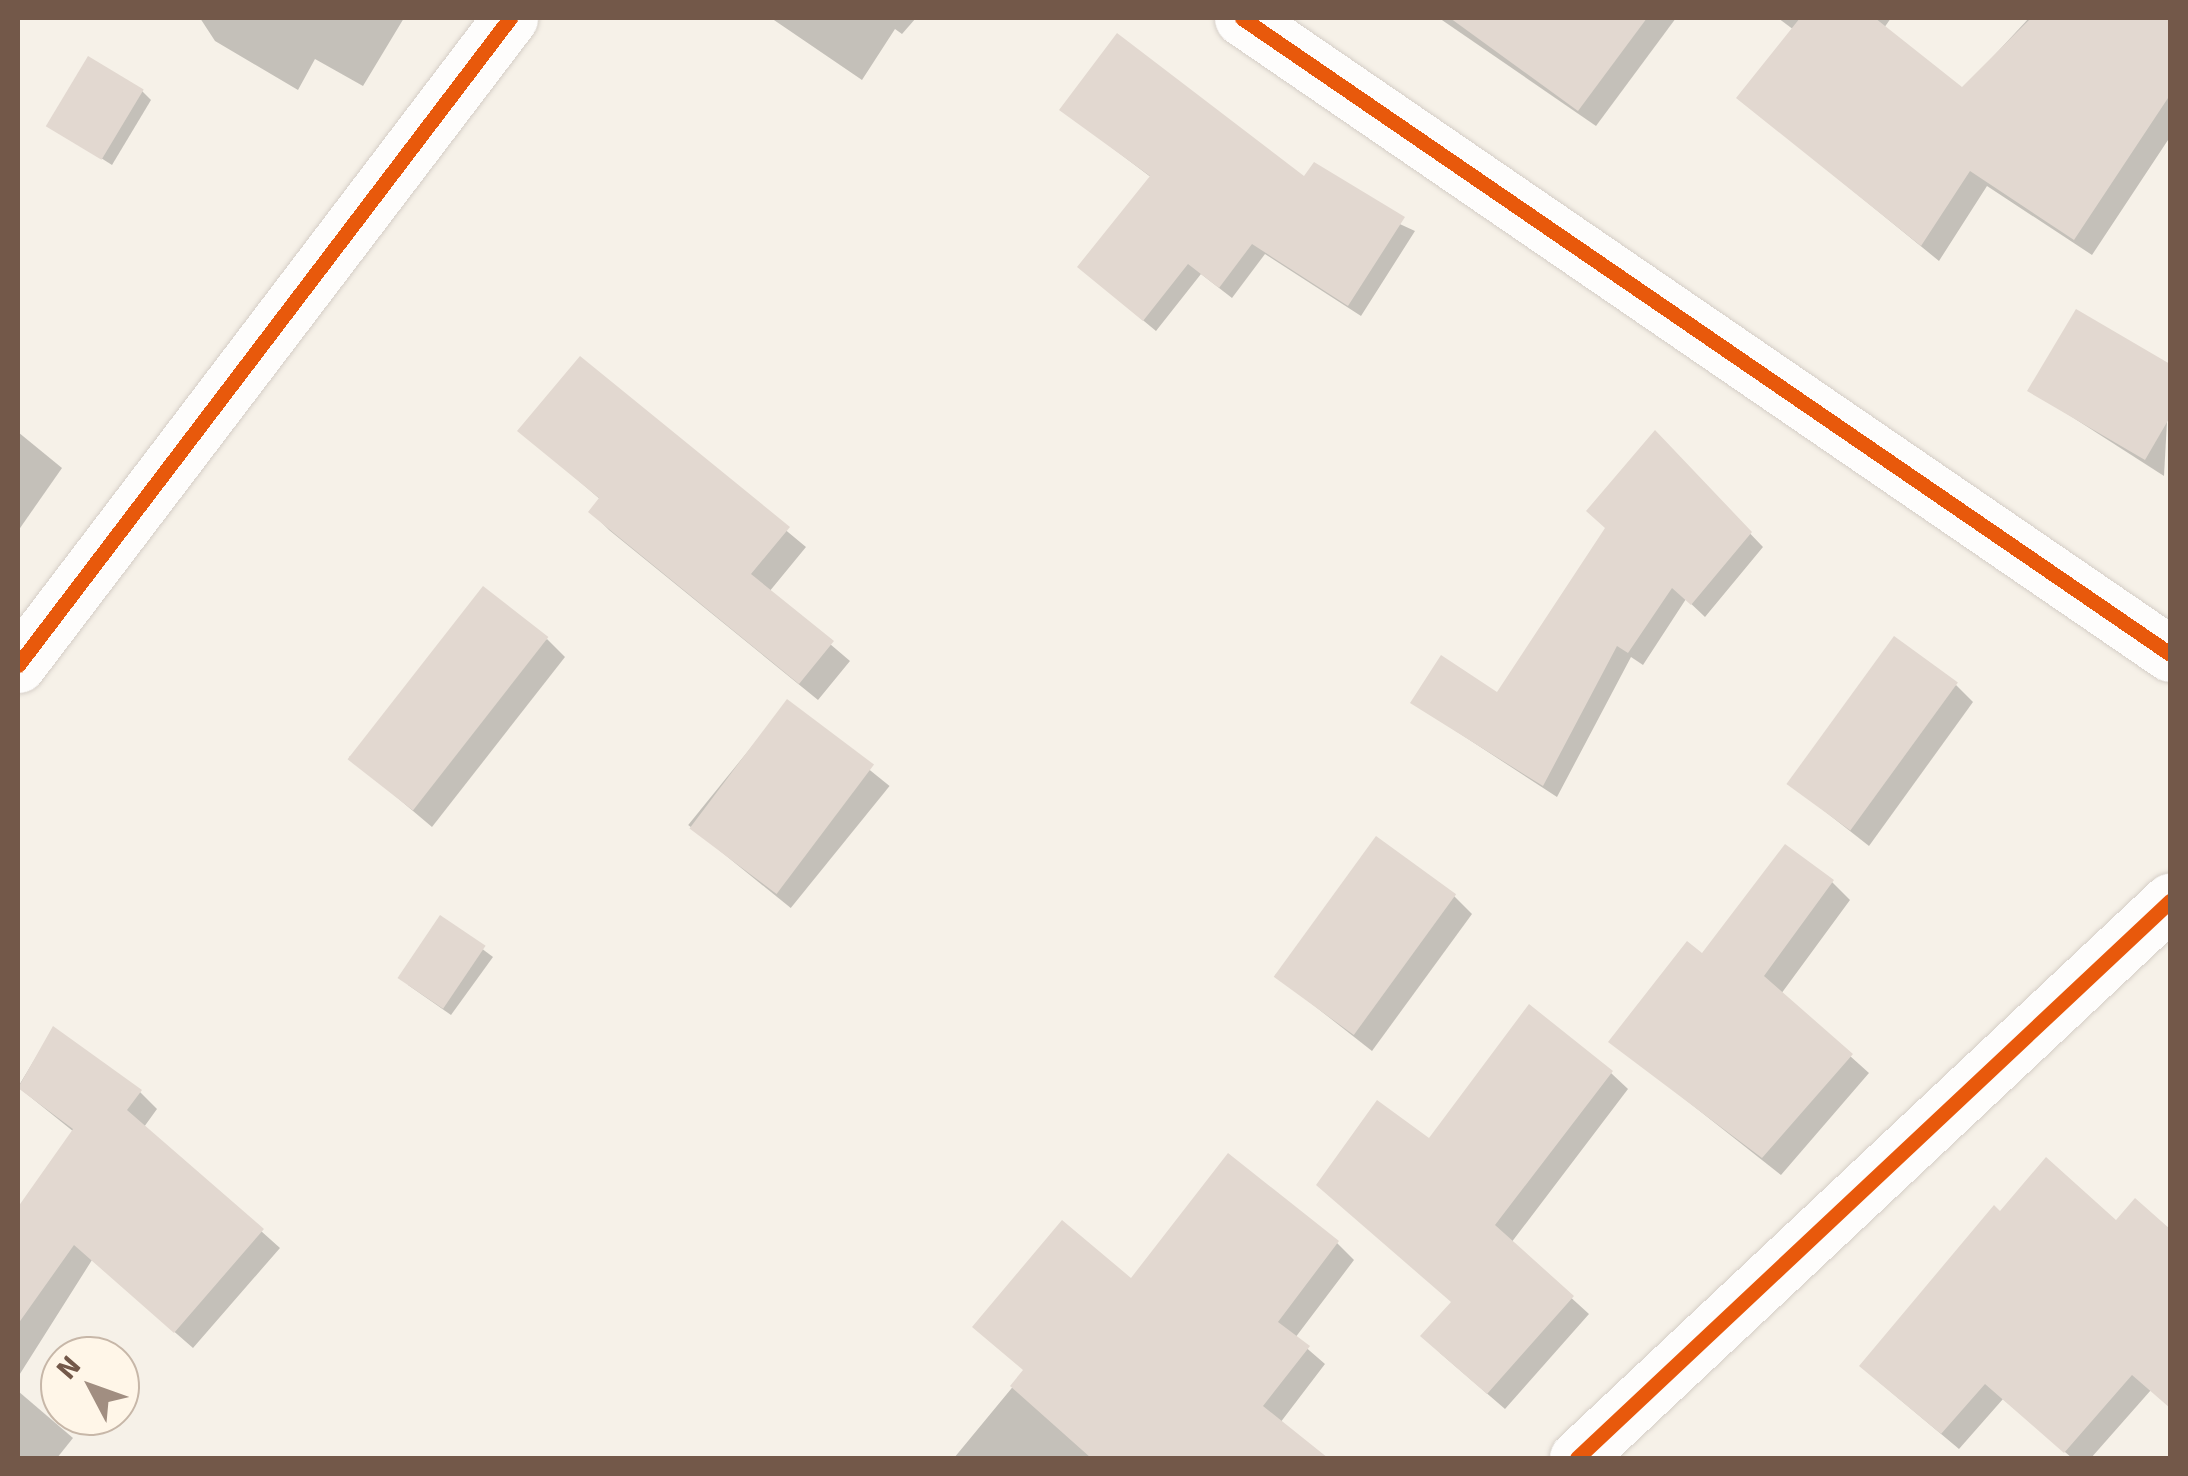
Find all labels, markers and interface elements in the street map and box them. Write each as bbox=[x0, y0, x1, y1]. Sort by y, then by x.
north arrow bbox=[40, 1336, 140, 1436]
text: N bbox=[50, 1349, 88, 1386]

